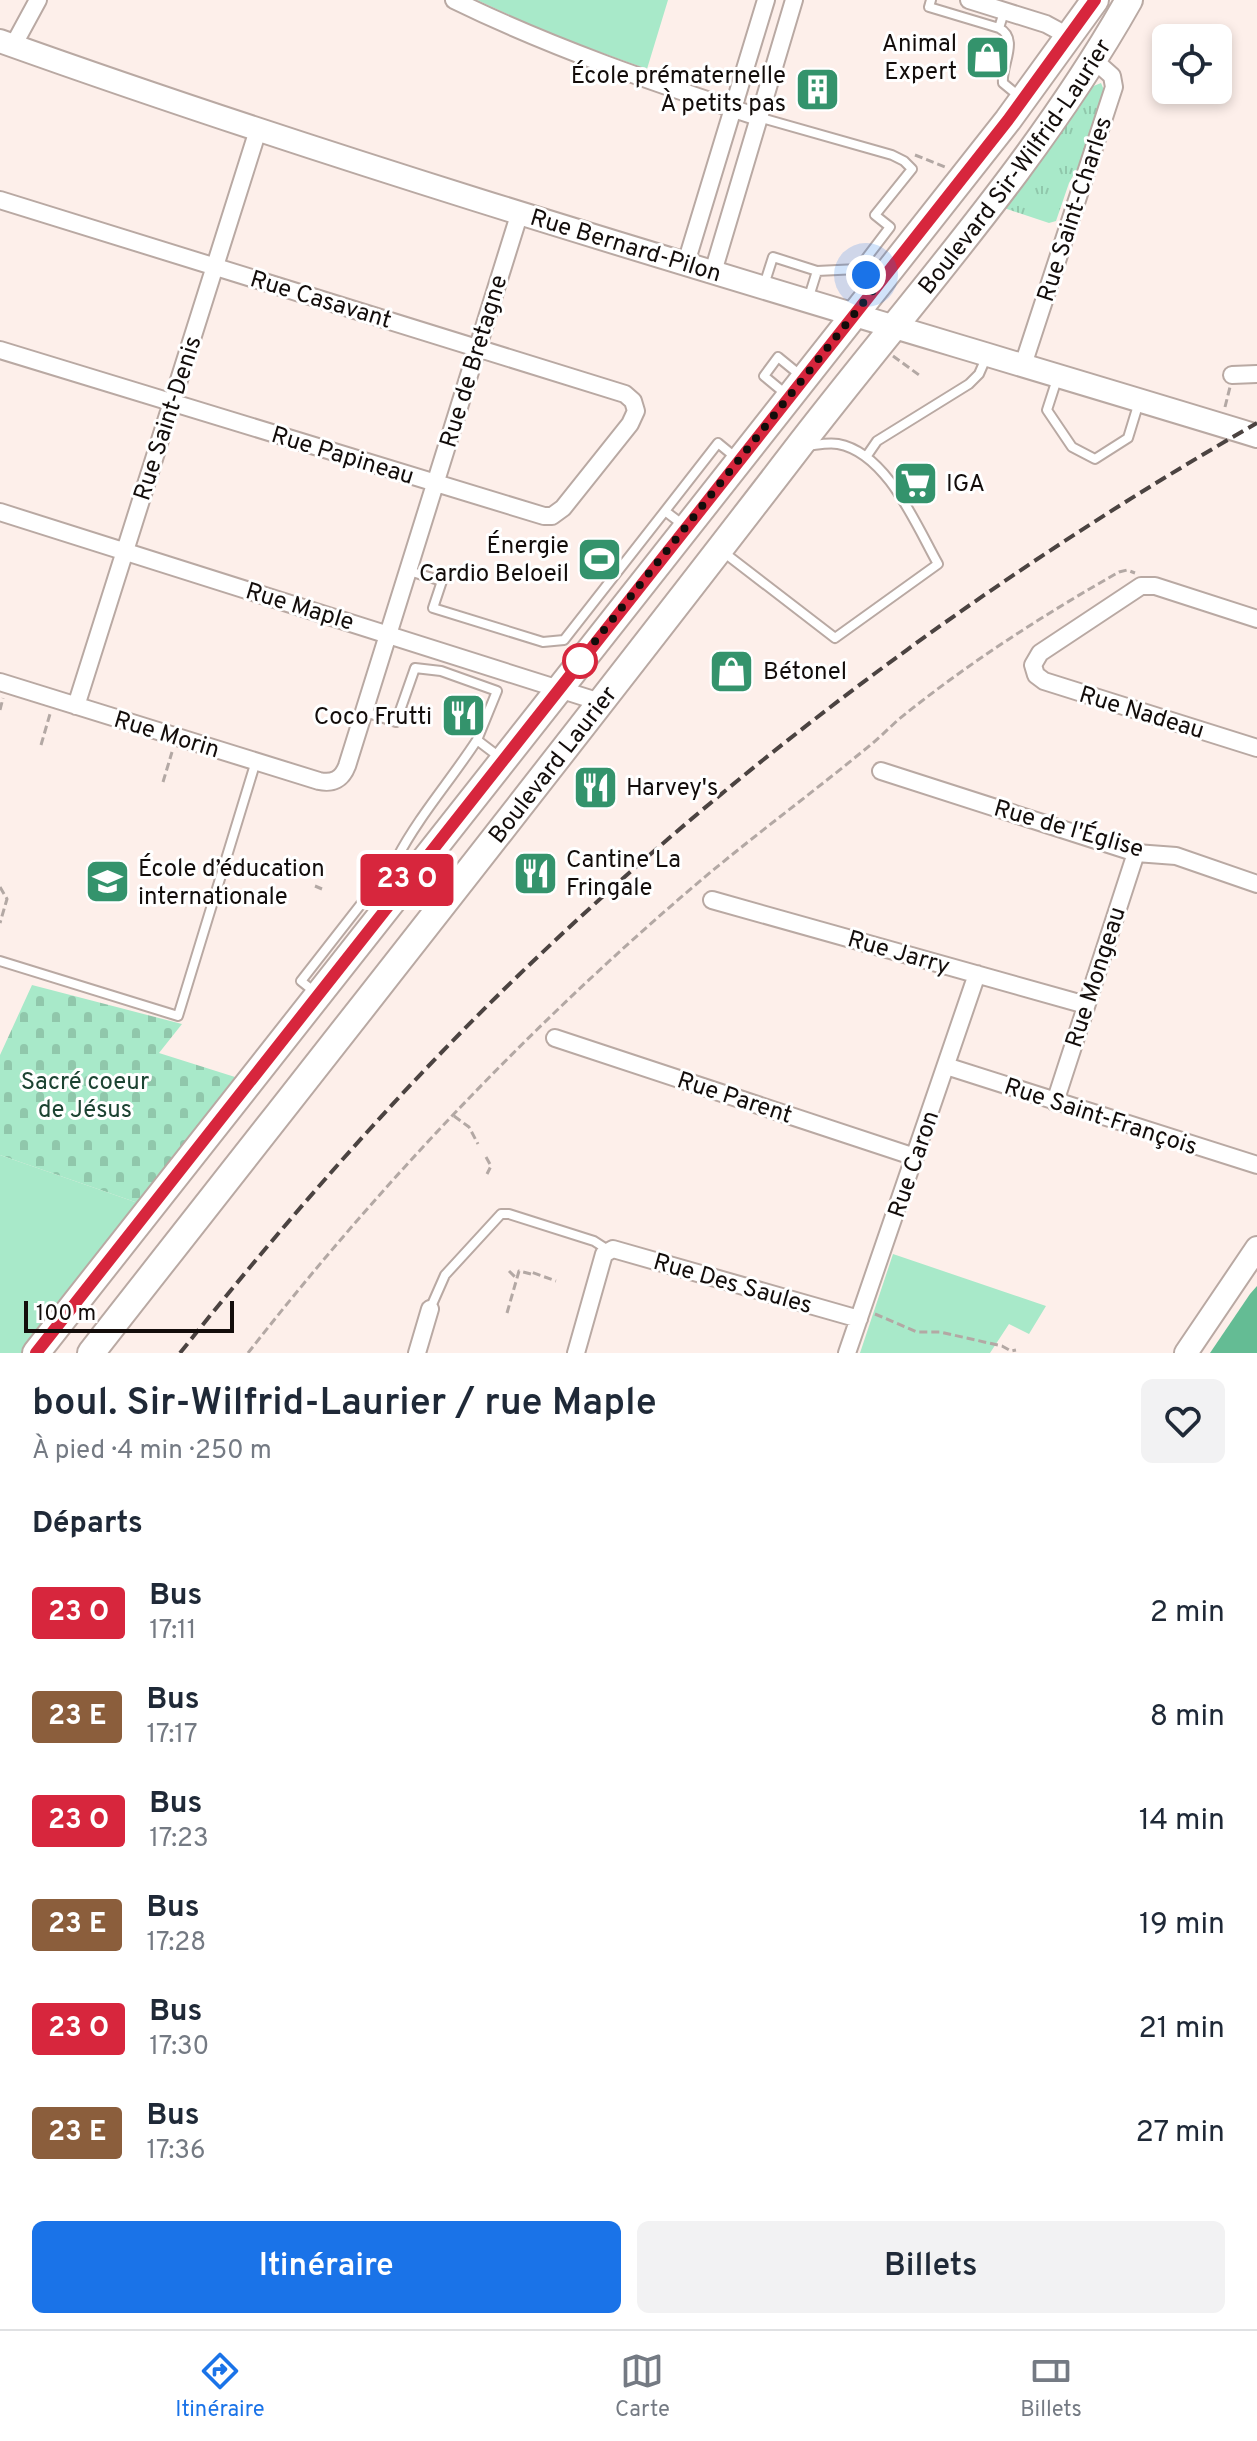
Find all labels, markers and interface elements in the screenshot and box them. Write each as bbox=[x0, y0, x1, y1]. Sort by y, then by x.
map controls bbox=[1152, 24, 1232, 104]
button: locate bbox=[1152, 24, 1232, 104]
place label: Animal Expert bbox=[882, 30, 957, 88]
shop icon: Animal Expert bbox=[964, 33, 1012, 81]
street label: Boulevard Sir-Wilfrid-Laurier bbox=[913, 34, 1119, 301]
place label: École prématernelle À petits pas bbox=[571, 60, 786, 120]
building icon: École prématernelle À petits pas bbox=[793, 65, 841, 113]
street label: Rue Saint-Charles bbox=[1032, 113, 1120, 306]
street label: Rue Bernard-Pilon bbox=[526, 204, 725, 290]
your location bbox=[846, 255, 886, 295]
street label: Rue Casavant bbox=[246, 265, 395, 337]
street label: Rue de Bretagne bbox=[434, 272, 515, 452]
street label: Rue Saint-Denis bbox=[128, 333, 210, 505]
street label: Rue Papineau bbox=[267, 421, 417, 493]
supermarket icon: IGA bbox=[891, 459, 939, 507]
place label: IGA bbox=[946, 470, 985, 500]
place label: Énergie Cardio Beloeil bbox=[419, 530, 569, 590]
sports icon: Énergie Cardio Beloeil bbox=[576, 535, 624, 583]
street label: Rue Maple bbox=[242, 577, 357, 639]
unlabelled marker bbox=[563, 644, 597, 678]
shop icon: Bétonel bbox=[708, 647, 756, 695]
place label: Bétonel bbox=[763, 658, 847, 688]
street label: Boulevard Laurier bbox=[483, 681, 625, 850]
street label: Rue Nadeau bbox=[1075, 681, 1208, 747]
restaurant icon: Coco Frutti bbox=[439, 692, 487, 740]
place label: Coco Frutti bbox=[314, 703, 432, 733]
street label: Rue Morin bbox=[110, 706, 223, 766]
restaurant icon: Harvey's bbox=[571, 763, 619, 811]
place label: Harvey's bbox=[626, 774, 718, 804]
street label: Rue de l'Église bbox=[990, 792, 1147, 866]
place label: Cantine La Fringale bbox=[566, 846, 681, 904]
restaurant icon: Cantine La Fringale bbox=[511, 849, 559, 897]
place label: École d’éducation internationale bbox=[138, 853, 325, 913]
line badge: 23 O bbox=[351, 854, 463, 906]
school or university icon: École d’éducation internationale bbox=[83, 858, 131, 906]
text: 23 O bbox=[376, 862, 438, 898]
street label: Rue Mongeau bbox=[1060, 903, 1134, 1052]
street label: Rue Jarry bbox=[844, 925, 953, 983]
street label: Rue Parent bbox=[673, 1066, 796, 1132]
park label: Sacré coeur de Jésus bbox=[21, 1068, 149, 1126]
street label: Rue Saint-François bbox=[1000, 1073, 1201, 1163]
street label: Rue Caron bbox=[883, 1107, 947, 1222]
street label: Rue Des Saules bbox=[649, 1248, 815, 1322]
scale bar bbox=[24, 1297, 234, 1333]
text: 100 m bbox=[36, 1301, 96, 1328]
button: heart bbox=[1141, 1379, 1225, 1463]
text: boul. Sir-Wilfrid-Laurier / rue Maple bbox=[32, 1380, 657, 1429]
text: À pied · 4 min · 250 m bbox=[32, 1435, 272, 1468]
text: Départs bbox=[32, 1506, 143, 1543]
text: Bus bbox=[149, 1578, 202, 1615]
text: 23 O bbox=[48, 1595, 109, 1631]
text: 2 min bbox=[1150, 1595, 1225, 1632]
text: 17:11 bbox=[149, 1615, 197, 1648]
text: Bus bbox=[146, 1682, 200, 1719]
text: 23 E bbox=[48, 1699, 106, 1735]
text: 8 min bbox=[1150, 1699, 1225, 1736]
text: 17:17 bbox=[146, 1719, 198, 1752]
text: Bus bbox=[149, 1786, 202, 1823]
text: 23 O bbox=[48, 1803, 109, 1839]
text: 14 min bbox=[1139, 1803, 1225, 1840]
text: 17:23 bbox=[149, 1823, 209, 1856]
text: Bus bbox=[146, 1890, 200, 1927]
text: 23 E bbox=[48, 1907, 106, 1943]
text: 19 min bbox=[1139, 1907, 1225, 1944]
text: 17:28 bbox=[146, 1927, 206, 1960]
text: Bus bbox=[149, 1994, 202, 2031]
text: 23 O bbox=[48, 2011, 109, 2047]
text: 21 min bbox=[1138, 2011, 1225, 2048]
text: 17:30 bbox=[149, 2031, 209, 2064]
text: Bus bbox=[146, 2098, 200, 2135]
text: 23 E bbox=[48, 2115, 106, 2151]
text: 27 min bbox=[1136, 2115, 1225, 2152]
text: 17:36 bbox=[146, 2135, 206, 2168]
button: Itinéraire bbox=[32, 2221, 621, 2313]
button: Billets bbox=[637, 2221, 1225, 2313]
tab: Itinéraire bbox=[175, 2349, 265, 2424]
tab: Carte bbox=[615, 2349, 670, 2424]
tab: Billets bbox=[1020, 2349, 1082, 2424]

